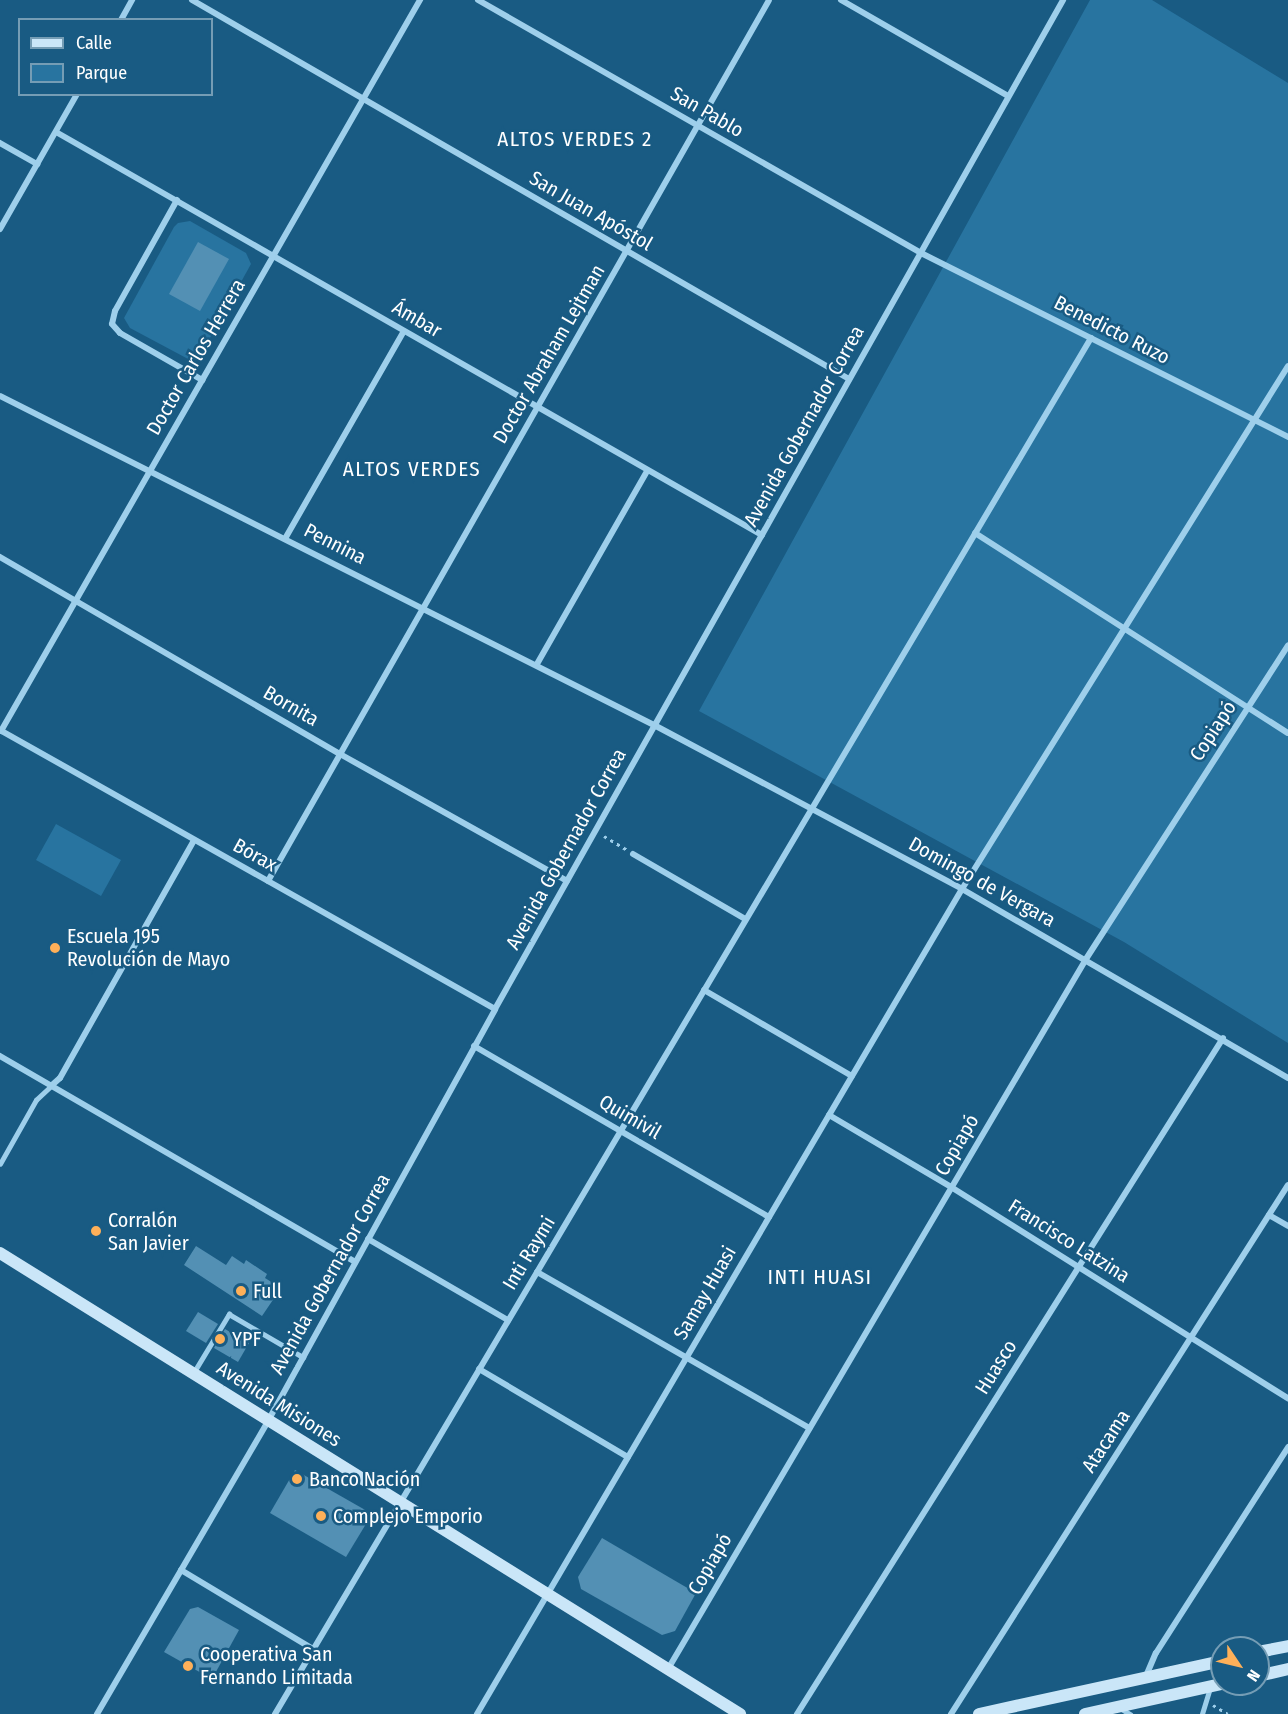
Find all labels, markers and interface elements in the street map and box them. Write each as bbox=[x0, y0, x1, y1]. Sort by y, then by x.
legend bbox=[18, 18, 213, 96]
text: Calle bbox=[76, 32, 112, 54]
text: Parque bbox=[76, 62, 127, 84]
street label: San Pablo bbox=[666, 81, 748, 143]
district label: ALTOS VERDES 2 bbox=[497, 126, 653, 152]
street label: San Juan Apóstol bbox=[525, 166, 657, 256]
street label: Doctor Abraham Lejtman bbox=[488, 260, 610, 448]
street label: Doctor Carlos Herrera bbox=[142, 275, 250, 439]
street label: Benedicto Ruzo bbox=[1050, 291, 1174, 369]
street label: Ámbar bbox=[388, 295, 446, 343]
street label: Avenida Gobernador Correa bbox=[739, 321, 869, 531]
district label: ALTOS VERDES bbox=[343, 456, 481, 482]
street label: Pennina bbox=[300, 518, 370, 570]
street label: Bornita bbox=[259, 681, 323, 731]
street label: Copiapó bbox=[1185, 696, 1241, 766]
street label: Avenida Gobernador Correa bbox=[501, 744, 631, 954]
street label: Domingo de Vergara bbox=[904, 832, 1060, 932]
street label: Bórax bbox=[229, 833, 281, 877]
place label: Escuela 195 Revolución de Mayo bbox=[67, 924, 230, 971]
marker: Escuela 195 Revolución de Mayo bbox=[48, 941, 62, 955]
street label: Quimivil bbox=[595, 1090, 665, 1144]
street label: Copiapó bbox=[930, 1110, 984, 1180]
street label: Avenida Gobernador Correa bbox=[265, 1169, 395, 1379]
street label: Francisco Latzina bbox=[1004, 1194, 1134, 1288]
place label: Corralón San Javier bbox=[108, 1208, 189, 1255]
street label: Inti Raymi bbox=[498, 1212, 560, 1294]
marker: Corralón San Javier bbox=[89, 1224, 103, 1238]
street label: Samay Huasi bbox=[669, 1242, 741, 1344]
district label: INTI HUASI bbox=[767, 1264, 873, 1290]
place label: Full bbox=[253, 1279, 282, 1303]
marker: Full bbox=[234, 1284, 248, 1298]
place label: YPF bbox=[232, 1327, 261, 1351]
marker: YPF bbox=[213, 1332, 227, 1346]
street label: Huasco bbox=[970, 1335, 1022, 1399]
street label: Avenida Misiones bbox=[212, 1356, 346, 1452]
street label: Atacama bbox=[1077, 1405, 1135, 1477]
place label: Banco Nación bbox=[309, 1467, 420, 1491]
marker: Banco Nación bbox=[290, 1472, 304, 1486]
place label: Complejo Emporio bbox=[333, 1504, 483, 1528]
marker: Complejo Emporio bbox=[314, 1509, 328, 1523]
street label: Copiapó bbox=[683, 1529, 737, 1599]
north arrow bbox=[1210, 1636, 1270, 1696]
place label: Cooperativa San Fernando Limitada bbox=[200, 1642, 353, 1689]
marker: Cooperativa San Fernando Limitada bbox=[181, 1659, 195, 1673]
text: N bbox=[1243, 1666, 1264, 1685]

